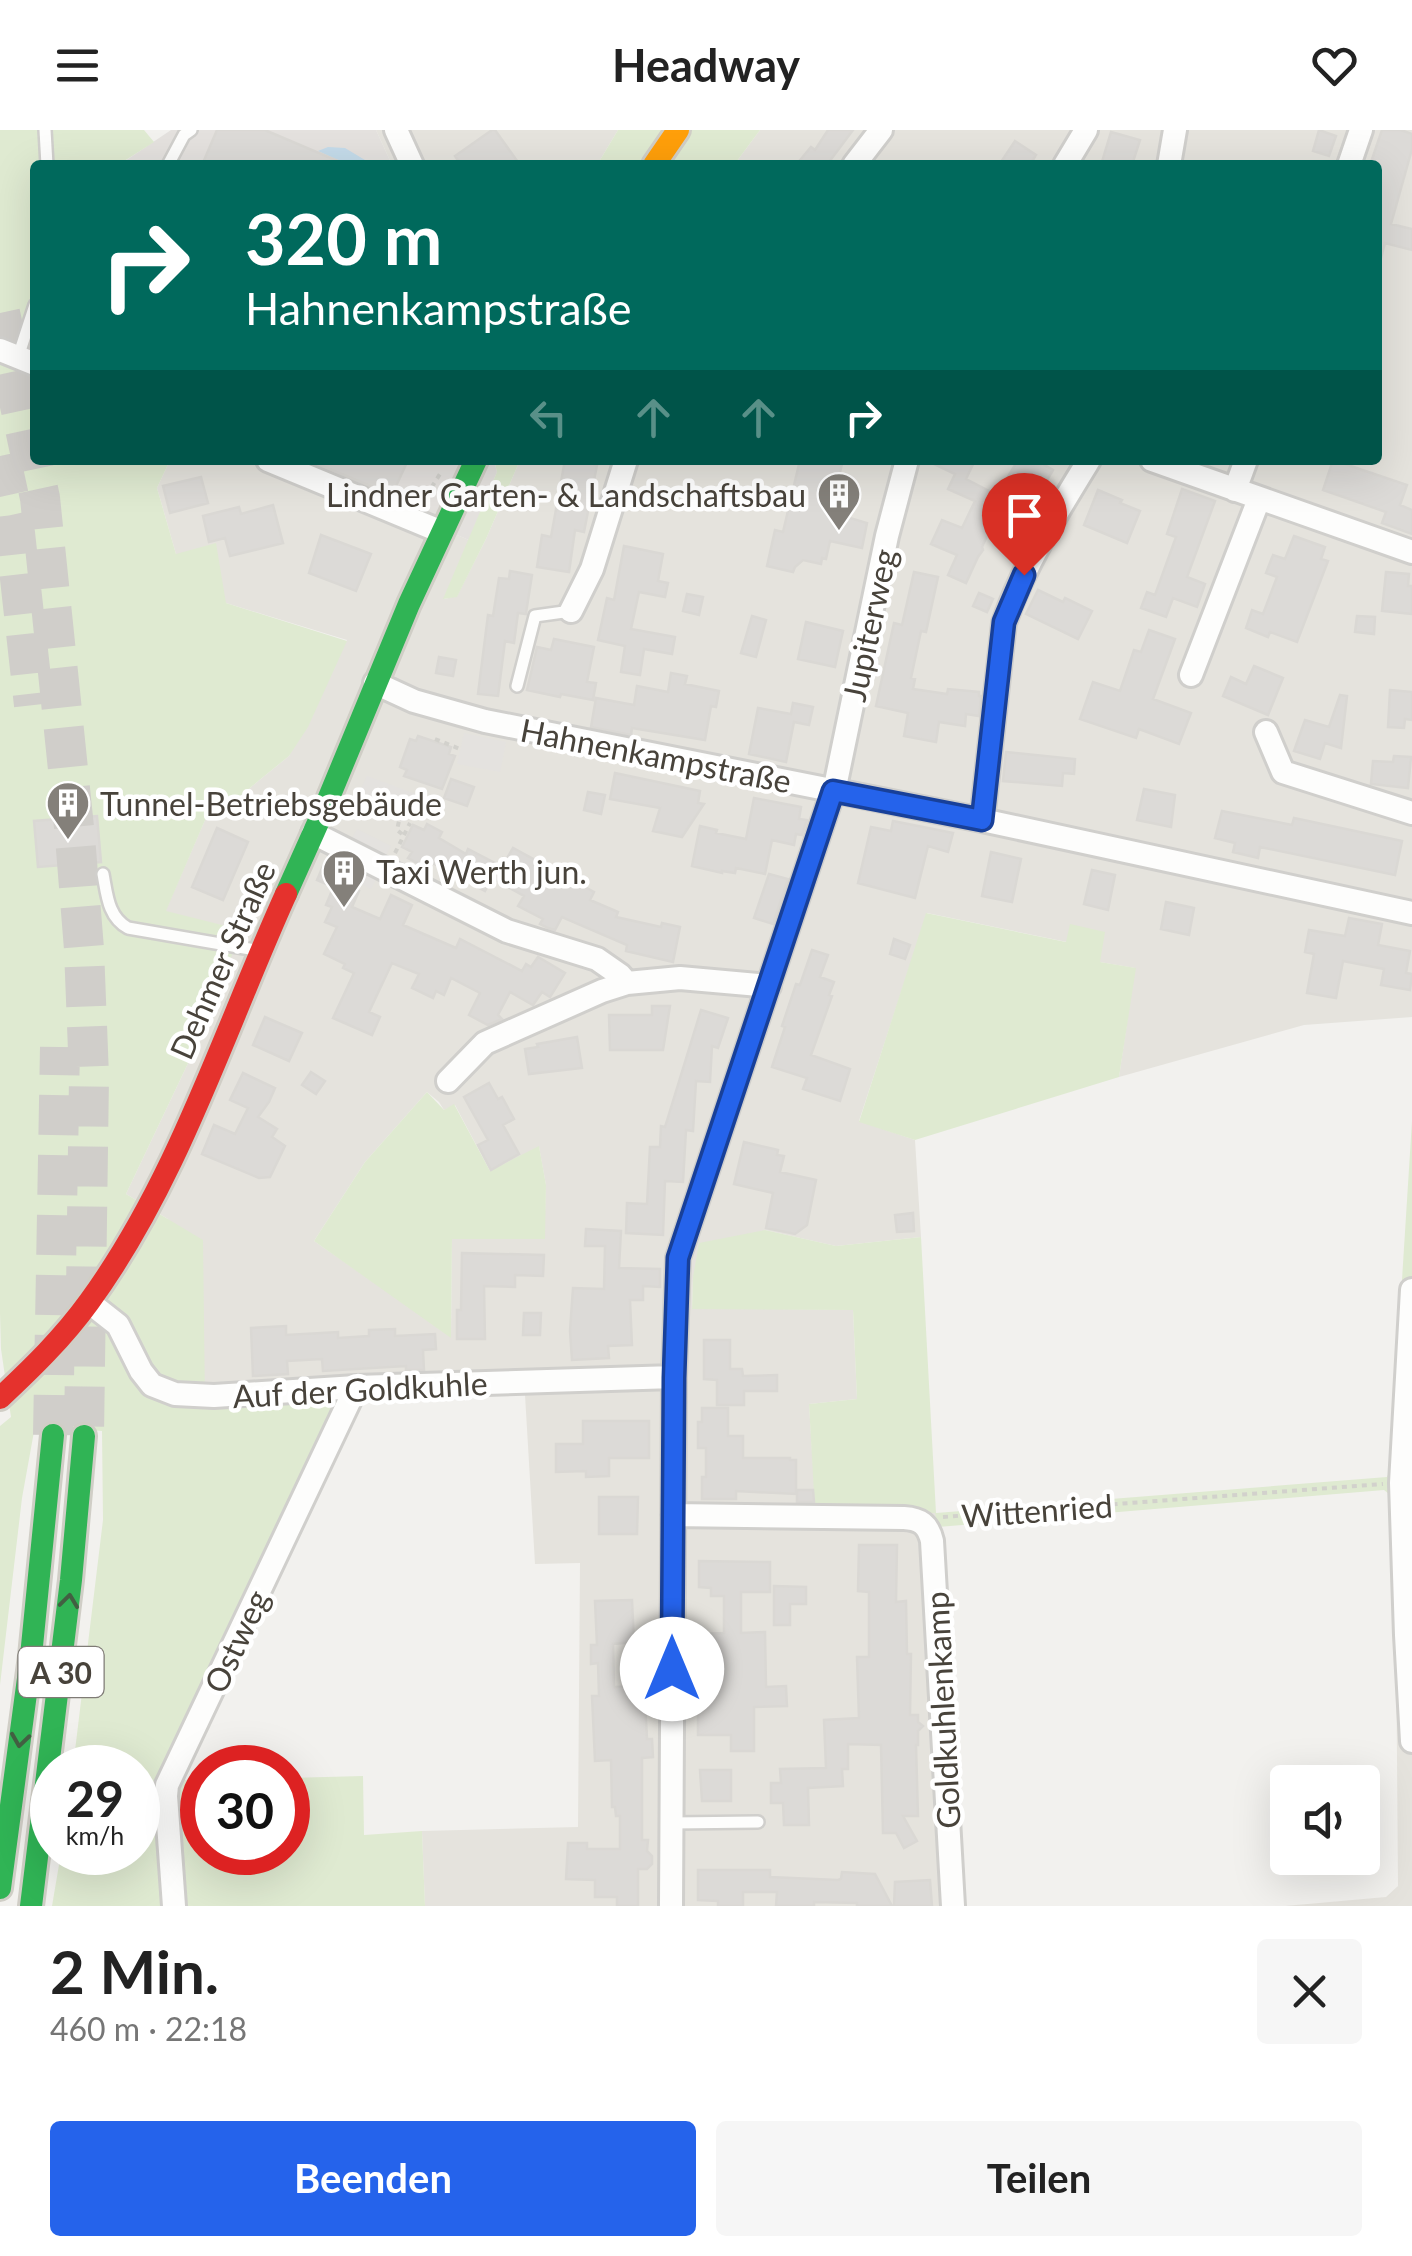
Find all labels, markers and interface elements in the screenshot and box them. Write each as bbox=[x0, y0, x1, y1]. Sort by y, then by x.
icon: menu bbox=[50, 38, 105, 93]
text: Headway bbox=[612, 38, 800, 92]
icon: heart bbox=[1307, 38, 1362, 93]
text: 320 m bbox=[245, 196, 442, 280]
icon: right bbox=[80, 200, 210, 330]
text: Hahnenkampstraße bbox=[245, 281, 631, 335]
icon: left bbox=[521, 390, 576, 445]
icon: ahead bbox=[626, 390, 681, 445]
icon: ahead bbox=[731, 390, 786, 445]
icon: right bbox=[836, 390, 891, 445]
building icon: Lindner Garten- & Landschaftsbau bbox=[816, 471, 862, 532]
pin bbox=[982, 473, 1067, 576]
place label: Lindner Garten- & Landschaftsbau bbox=[326, 475, 806, 514]
icon: arrive bbox=[997, 488, 1052, 543]
street label: Jupiterweg bbox=[834, 545, 904, 705]
street label: Hahnenkampstraße bbox=[517, 710, 795, 800]
building icon: Tunnel-Betriebsgebäude bbox=[45, 780, 91, 841]
place label: Tunnel-Betriebsgebäude bbox=[100, 784, 442, 823]
building icon: Taxi Werth jun. bbox=[321, 848, 367, 909]
place label: Taxi Werth jun. bbox=[376, 852, 587, 891]
street label: Dehmer Straße bbox=[161, 855, 283, 1065]
street label: Auf der Goldkuhle bbox=[232, 1363, 488, 1415]
street label: Wittenried bbox=[960, 1485, 1114, 1535]
street label: Ostweg bbox=[195, 1583, 277, 1699]
street label: Goldkuhlenkamp bbox=[916, 1590, 968, 1830]
one-way arrow bbox=[58, 1593, 79, 1609]
position arrow bbox=[620, 1617, 724, 1721]
road number: A 30 bbox=[18, 1647, 104, 1697]
one-way arrow bbox=[10, 1733, 31, 1749]
speed limit sign: 30 bbox=[180, 1745, 310, 1875]
map controls bbox=[1270, 1765, 1380, 1875]
button: sound bbox=[1270, 1765, 1380, 1875]
text: 29 bbox=[66, 1768, 124, 1828]
text: km/h bbox=[66, 1820, 124, 1850]
text: 2 Min. bbox=[50, 1935, 219, 2007]
button: close bbox=[1257, 1939, 1362, 2044]
text: 460 m · 22:18 bbox=[50, 2009, 247, 2048]
button: Beenden bbox=[50, 2121, 696, 2236]
button: Teilen bbox=[716, 2121, 1362, 2236]

